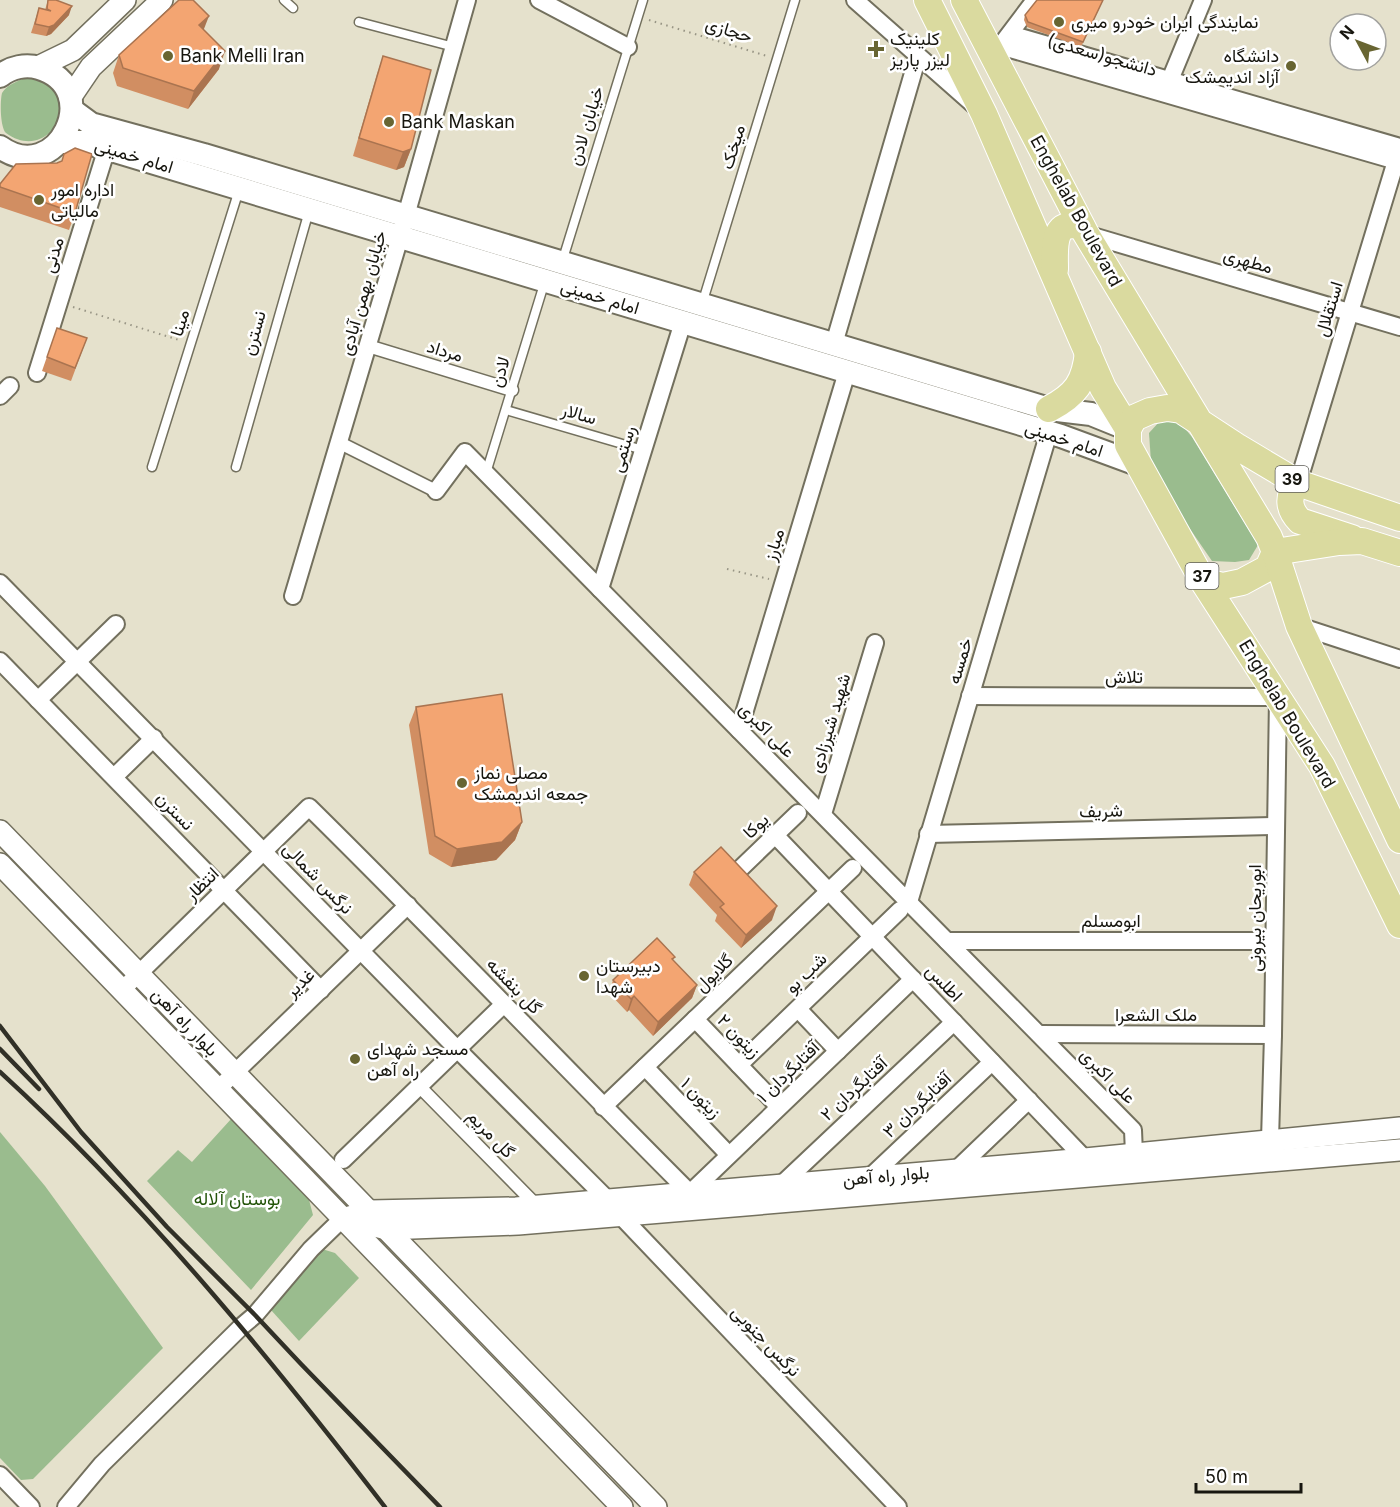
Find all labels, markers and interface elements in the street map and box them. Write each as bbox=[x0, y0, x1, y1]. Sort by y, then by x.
place label: نمایندگی ایران خودرو میری bbox=[1071, 11, 1259, 33]
street label: حجازی bbox=[703, 12, 755, 48]
north arrow bbox=[1328, 12, 1388, 72]
marker: نمایندگی ایران خودرو میری bbox=[1052, 15, 1066, 29]
text: N bbox=[1335, 21, 1358, 43]
place label: کلینیک لیزر پاریز bbox=[889, 28, 950, 72]
street label: دانشجو(سعدی) bbox=[1045, 29, 1159, 81]
marker: کلینیک لیزر پاریز bbox=[867, 40, 885, 58]
place label: Bank Melli Iran bbox=[180, 45, 305, 66]
place label: دانشگاه آزاد اندیمشک bbox=[1185, 45, 1281, 88]
marker: Bank Melli Iran bbox=[161, 49, 175, 63]
marker: دانشگاه آزاد اندیمشک bbox=[1284, 59, 1298, 73]
street label: خیابان لادن bbox=[564, 84, 607, 168]
place label: Bank Maskan bbox=[401, 111, 515, 132]
marker: Bank Maskan bbox=[382, 115, 396, 129]
street label: میخک bbox=[716, 122, 749, 172]
street label: Enghelab Boulevard bbox=[1026, 132, 1127, 290]
street label: امام خمینی bbox=[92, 134, 176, 179]
place label: اداره امور مالیاتی bbox=[50, 179, 114, 222]
marker: اداره امور مالیاتی bbox=[32, 193, 46, 207]
street label: خیابان بهمن آبادی bbox=[335, 228, 391, 358]
street label: مدنی bbox=[37, 235, 69, 275]
street label: مطهری bbox=[1221, 243, 1275, 279]
street label: امام خمینی bbox=[558, 275, 642, 320]
street label: استقلال bbox=[1310, 279, 1348, 339]
street label: مینا bbox=[166, 307, 193, 339]
street label: نسترن bbox=[237, 308, 271, 358]
street label: مرداد bbox=[424, 335, 466, 367]
street label: لادن bbox=[485, 354, 514, 390]
street label: سالار bbox=[558, 398, 599, 429]
street label: امام خمینی bbox=[1022, 416, 1106, 463]
street label: رستمی bbox=[606, 423, 640, 475]
road number: 39 bbox=[1276, 466, 1308, 492]
street label: مبارز bbox=[758, 526, 789, 565]
road number: 37 bbox=[1186, 563, 1218, 589]
street label: خمسه bbox=[943, 635, 976, 686]
street label: Enghelab Boulevard bbox=[1235, 636, 1340, 792]
street label: تلاش bbox=[1105, 666, 1143, 688]
street label: شهید شیرزادی bbox=[804, 671, 856, 775]
street label: علی اکبری bbox=[735, 698, 799, 762]
place label: مصلی نماز جمعه اندیمشک bbox=[473, 762, 588, 804]
marker: مصلی نماز جمعه اندیمشک bbox=[455, 776, 469, 790]
street label: نسترن bbox=[151, 787, 199, 835]
street label: شریف bbox=[1079, 800, 1123, 822]
street label: یوکا bbox=[739, 809, 773, 843]
street label: نرگس شمالی bbox=[278, 837, 358, 919]
street label: انتظار bbox=[180, 863, 224, 906]
street label: ابوریحان بیرونی bbox=[1244, 864, 1266, 972]
street label: ابومسلم bbox=[1081, 910, 1141, 933]
street label: شب بو bbox=[781, 948, 831, 998]
street label: گلایول bbox=[690, 949, 738, 997]
street label: گل بنفشه bbox=[482, 953, 546, 1019]
place label: دبیرستان شهدا bbox=[596, 955, 661, 998]
street label: اطلس bbox=[921, 960, 967, 1006]
street label: غدیر bbox=[280, 964, 319, 1003]
marker: دبیرستان شهدا bbox=[577, 969, 591, 983]
street label: بلوار راه آهن bbox=[147, 983, 223, 1061]
street label: ملک الشعرا bbox=[1115, 1004, 1197, 1026]
street label: زیتون ۲ bbox=[713, 1009, 765, 1063]
street label: آفتابگردان ۱ bbox=[752, 1035, 825, 1107]
place label: مسجد شهدای راه آهن bbox=[367, 1038, 468, 1081]
street label: علی اکبری bbox=[1076, 1044, 1140, 1108]
street label: آفتابگردان ۲ bbox=[816, 1051, 893, 1126]
marker: مسجد شهدای راه آهن bbox=[348, 1052, 362, 1066]
street label: آفتابگردان ۳ bbox=[878, 1066, 957, 1142]
street label: زیتون ۱ bbox=[676, 1073, 726, 1123]
street label: گل مریم bbox=[462, 1105, 519, 1163]
street label: بلوار راه آهن bbox=[842, 1161, 930, 1191]
park label: بوستان آلاله bbox=[194, 1188, 280, 1210]
street label: نرگس جنوبی bbox=[727, 1301, 805, 1381]
scale bar bbox=[1196, 1456, 1301, 1494]
text: 50 m bbox=[1205, 1466, 1248, 1487]

